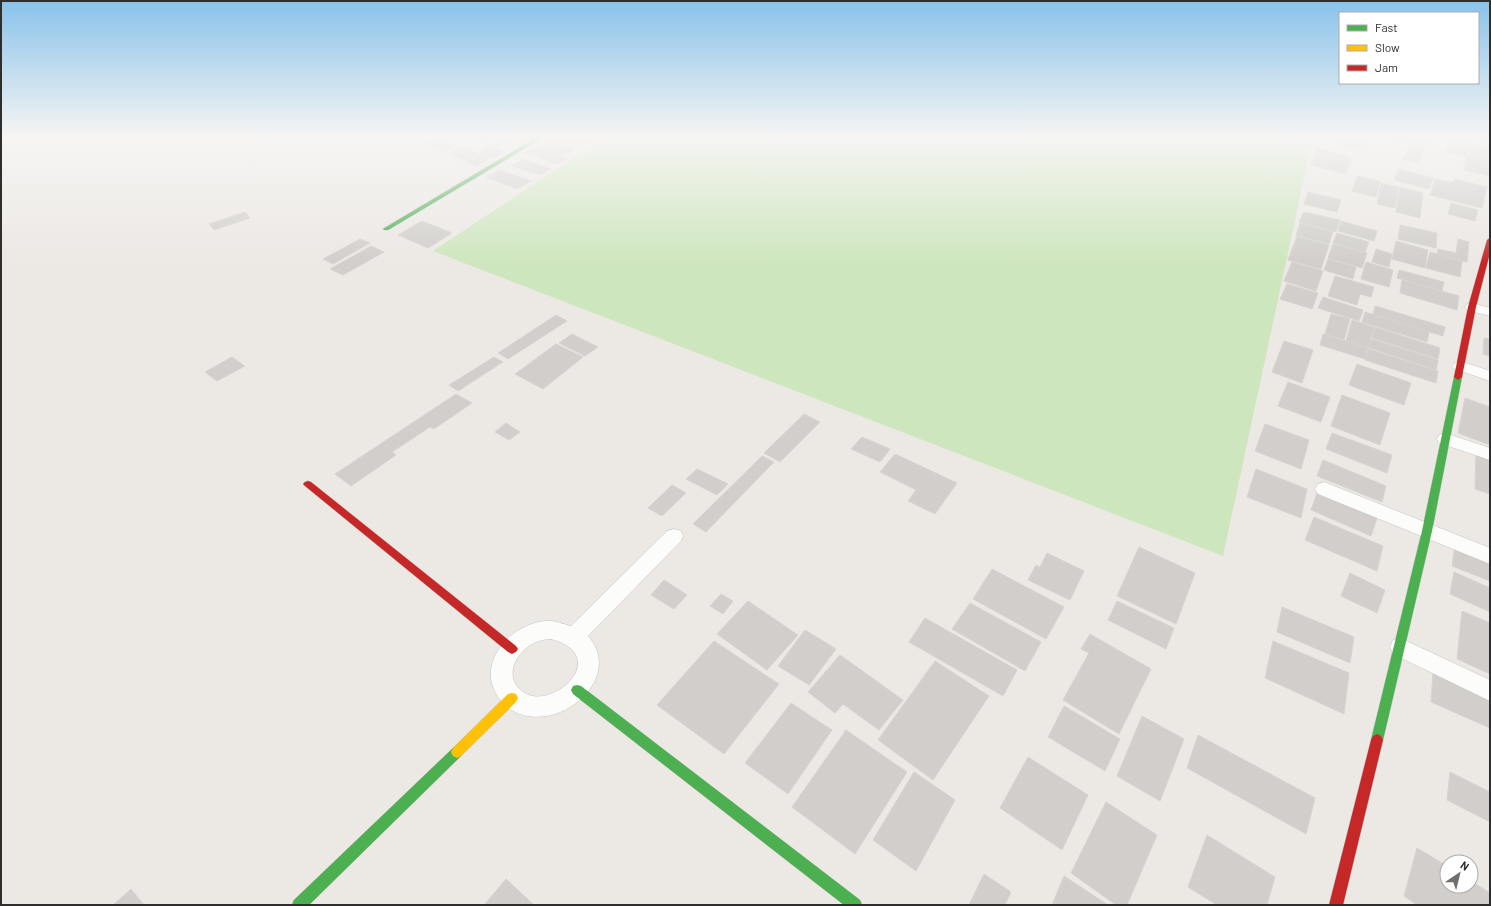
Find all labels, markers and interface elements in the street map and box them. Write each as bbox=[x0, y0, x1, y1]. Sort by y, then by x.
legend bbox=[1339, 12, 1479, 84]
text: Fast bbox=[1375, 20, 1398, 34]
text: Slow bbox=[1375, 40, 1400, 54]
text: Jam bbox=[1375, 60, 1398, 74]
north arrow bbox=[1439, 854, 1479, 894]
text: N bbox=[1458, 858, 1472, 873]

